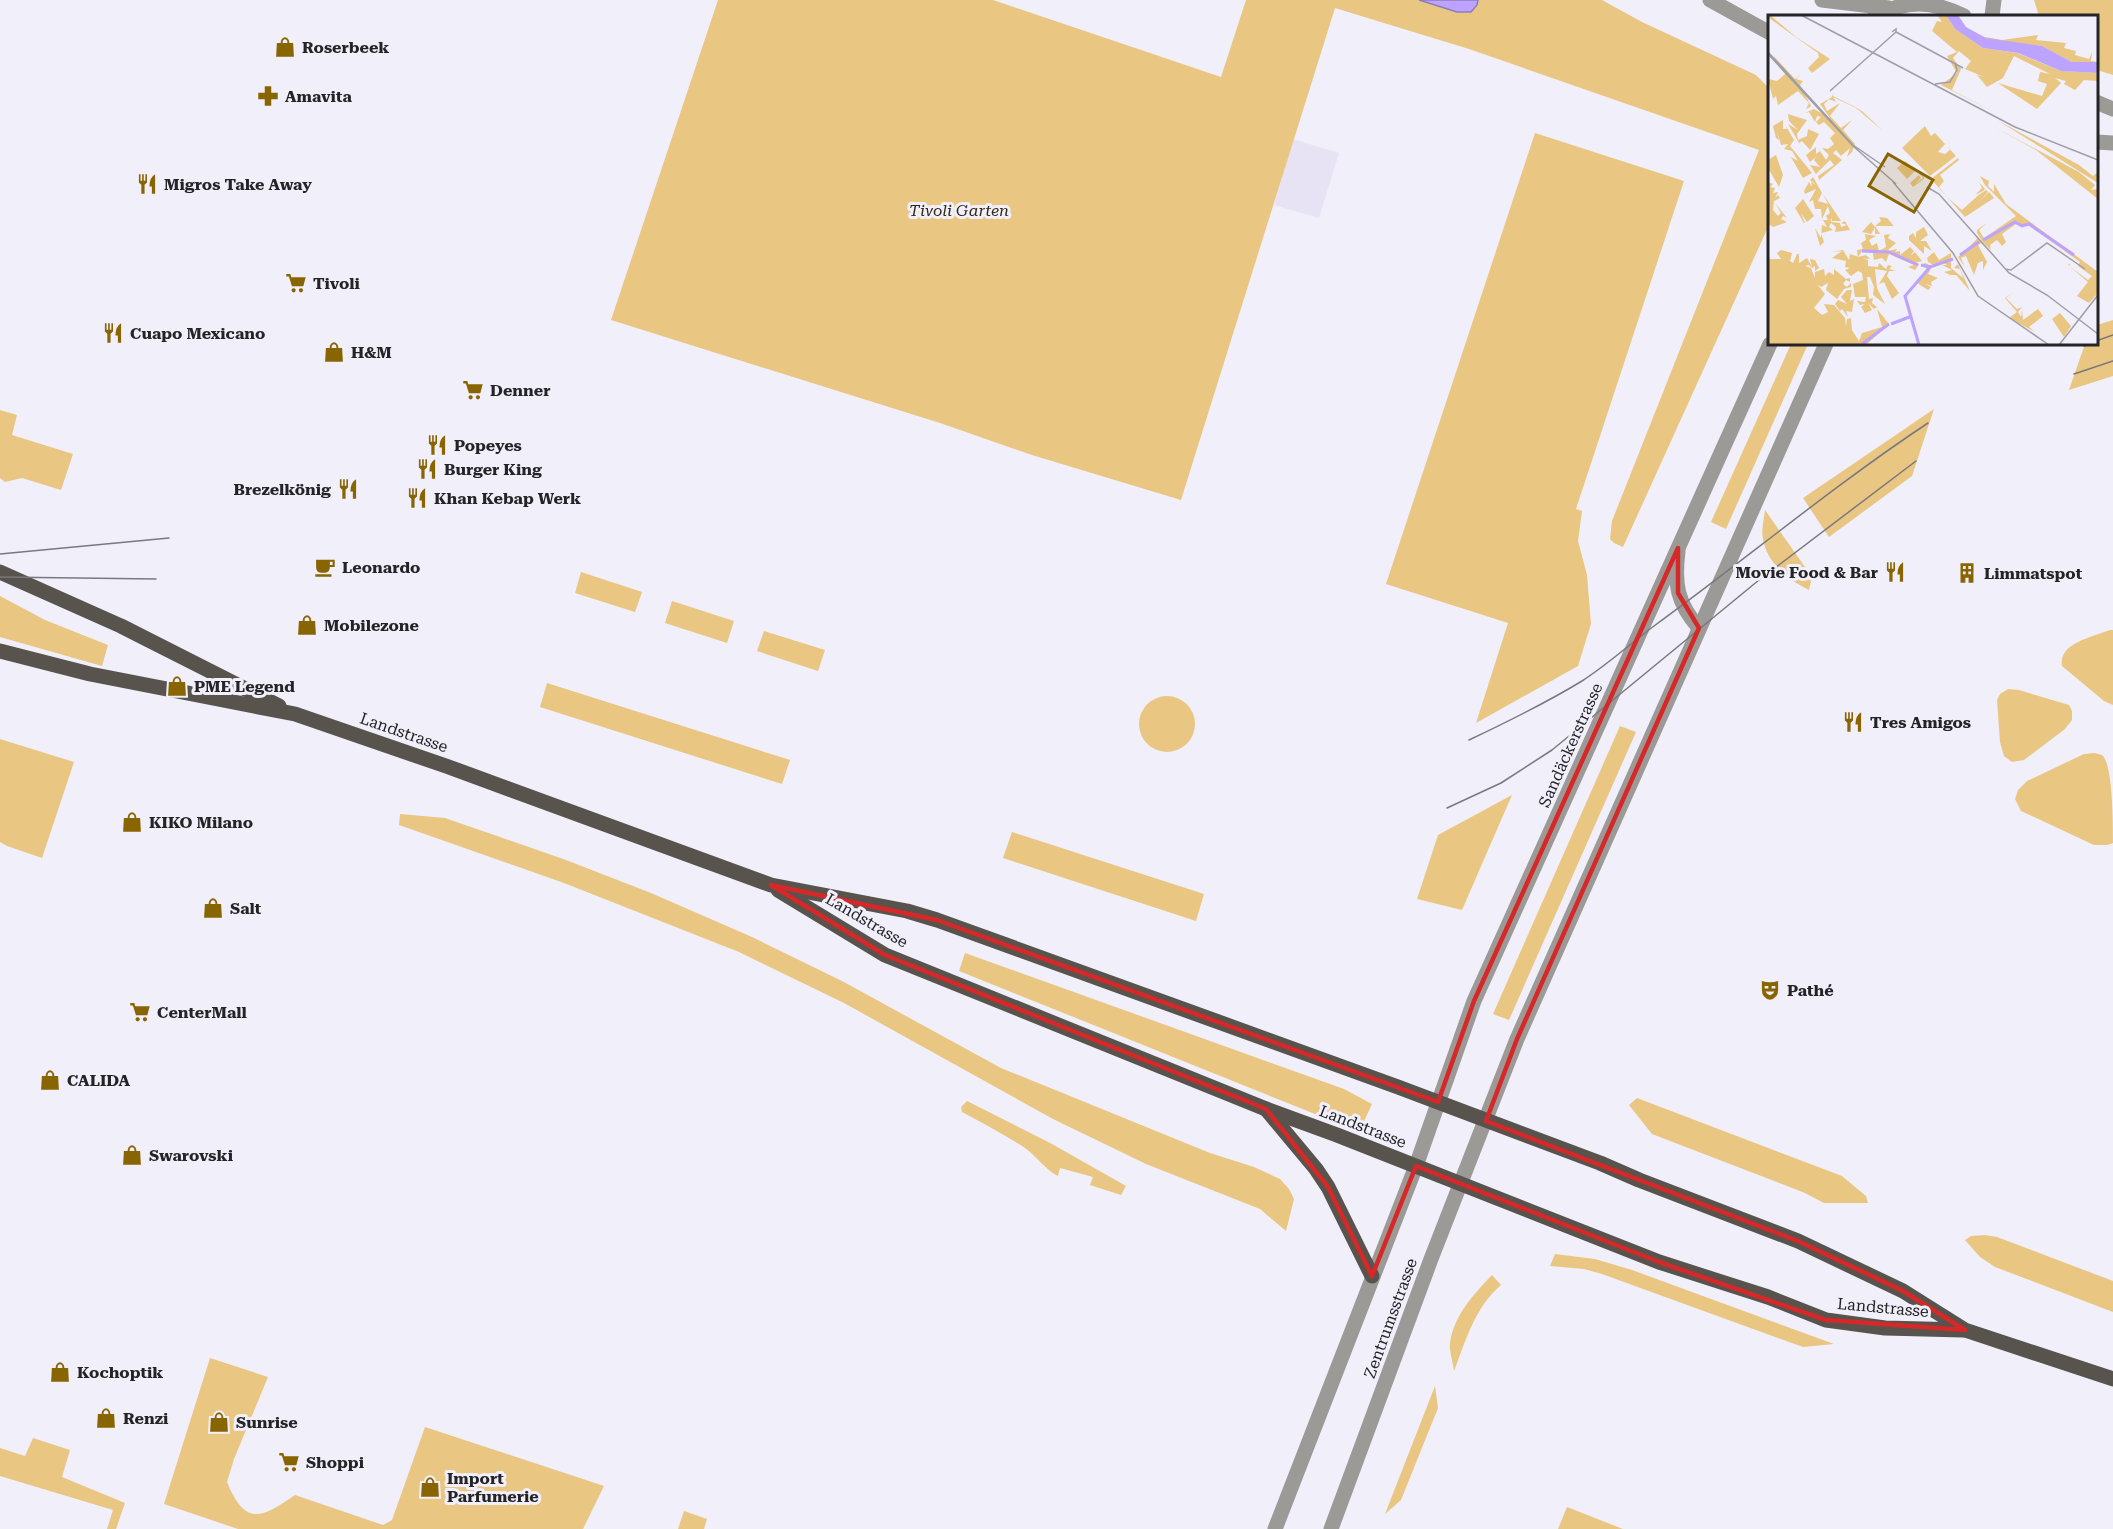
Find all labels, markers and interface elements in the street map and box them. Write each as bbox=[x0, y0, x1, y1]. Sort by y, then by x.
inset map bbox=[1768, 15, 2098, 345]
shop icon: Roserbeek bbox=[273, 35, 297, 59]
place label: Roserbeek bbox=[302, 38, 389, 57]
pharmacy icon: Amavita bbox=[256, 84, 280, 108]
place label: Amavita bbox=[285, 87, 352, 106]
restaurant icon: Migros Take Away bbox=[135, 172, 159, 196]
place label: Migros Take Away bbox=[164, 175, 312, 194]
park label: Tivoli Garten bbox=[909, 201, 1009, 220]
supermarket icon: Tivoli bbox=[284, 271, 308, 295]
place label: Tivoli bbox=[313, 274, 361, 293]
restaurant icon: Cuapo Mexicano bbox=[101, 321, 125, 345]
place label: Cuapo Mexicano bbox=[130, 324, 265, 343]
shop icon: H&M bbox=[322, 340, 346, 364]
place label: H&M bbox=[351, 343, 392, 362]
supermarket icon: Denner bbox=[461, 378, 485, 402]
place label: Denner bbox=[490, 381, 550, 400]
restaurant icon: Popeyes bbox=[425, 433, 449, 457]
place label: Popeyes bbox=[454, 436, 522, 455]
restaurant icon: Burger King bbox=[415, 457, 439, 481]
place label: Burger King bbox=[444, 460, 542, 479]
restaurant icon: Brezelkönig bbox=[336, 477, 360, 501]
place label: Brezelkönig bbox=[233, 480, 331, 499]
restaurant icon: Khan Kebap Werk bbox=[405, 486, 429, 510]
place label: Khan Kebap Werk bbox=[434, 489, 581, 508]
cafe icon: Leonardo bbox=[313, 555, 337, 579]
place label: Leonardo bbox=[342, 558, 420, 577]
restaurant icon: Movie Food & Bar bbox=[1883, 560, 1907, 584]
building icon: Limmatspot bbox=[1955, 561, 1979, 585]
place label: Movie Food & Bar bbox=[1736, 563, 1878, 582]
place label: Limmatspot bbox=[1984, 564, 2083, 583]
shop icon: Mobilezone bbox=[295, 613, 319, 637]
place label: Mobilezone bbox=[324, 616, 419, 635]
shop icon: PME Legend bbox=[165, 674, 189, 698]
place label: PME Legend bbox=[194, 677, 295, 696]
street label: Sandäckerstrasse bbox=[1534, 680, 1607, 810]
street label: Landstrasse bbox=[357, 709, 451, 756]
restaurant icon: Tres Amigos bbox=[1841, 710, 1865, 734]
place label: Tres Amigos bbox=[1870, 713, 1971, 732]
shop icon: KIKO Milano bbox=[120, 810, 144, 834]
place label: KIKO Milano bbox=[149, 813, 253, 832]
street label: Landstrasse bbox=[822, 889, 911, 952]
shop icon: Salt bbox=[201, 896, 225, 920]
place label: Salt bbox=[230, 899, 262, 918]
theatre icon: Pathé bbox=[1758, 978, 1782, 1002]
place label: Pathé bbox=[1787, 981, 1834, 1000]
supermarket icon: CenterMall bbox=[128, 1000, 152, 1024]
place label: CenterMall bbox=[157, 1003, 248, 1022]
shop icon: CALIDA bbox=[38, 1068, 62, 1092]
place label: CALIDA bbox=[67, 1071, 131, 1090]
street label: Landstrasse bbox=[1317, 1101, 1409, 1152]
shop icon: Swarovski bbox=[120, 1143, 144, 1167]
place label: Swarovski bbox=[149, 1146, 234, 1165]
street label: Zentrumsstrasse bbox=[1360, 1255, 1421, 1381]
street label: Landstrasse bbox=[1836, 1294, 1930, 1321]
shop icon: Kochoptik bbox=[48, 1360, 72, 1384]
place label: Kochoptik bbox=[77, 1363, 163, 1382]
shop icon: Renzi bbox=[94, 1406, 118, 1430]
place label: Renzi bbox=[123, 1409, 169, 1428]
shop icon: Sunrise bbox=[207, 1410, 231, 1434]
place label: Sunrise bbox=[236, 1413, 298, 1432]
supermarket icon: Shoppi bbox=[277, 1450, 301, 1474]
place label: Shoppi bbox=[306, 1453, 365, 1472]
place label: Import Parfumerie bbox=[447, 1469, 539, 1506]
shop icon: Import Parfumerie bbox=[418, 1475, 442, 1499]

